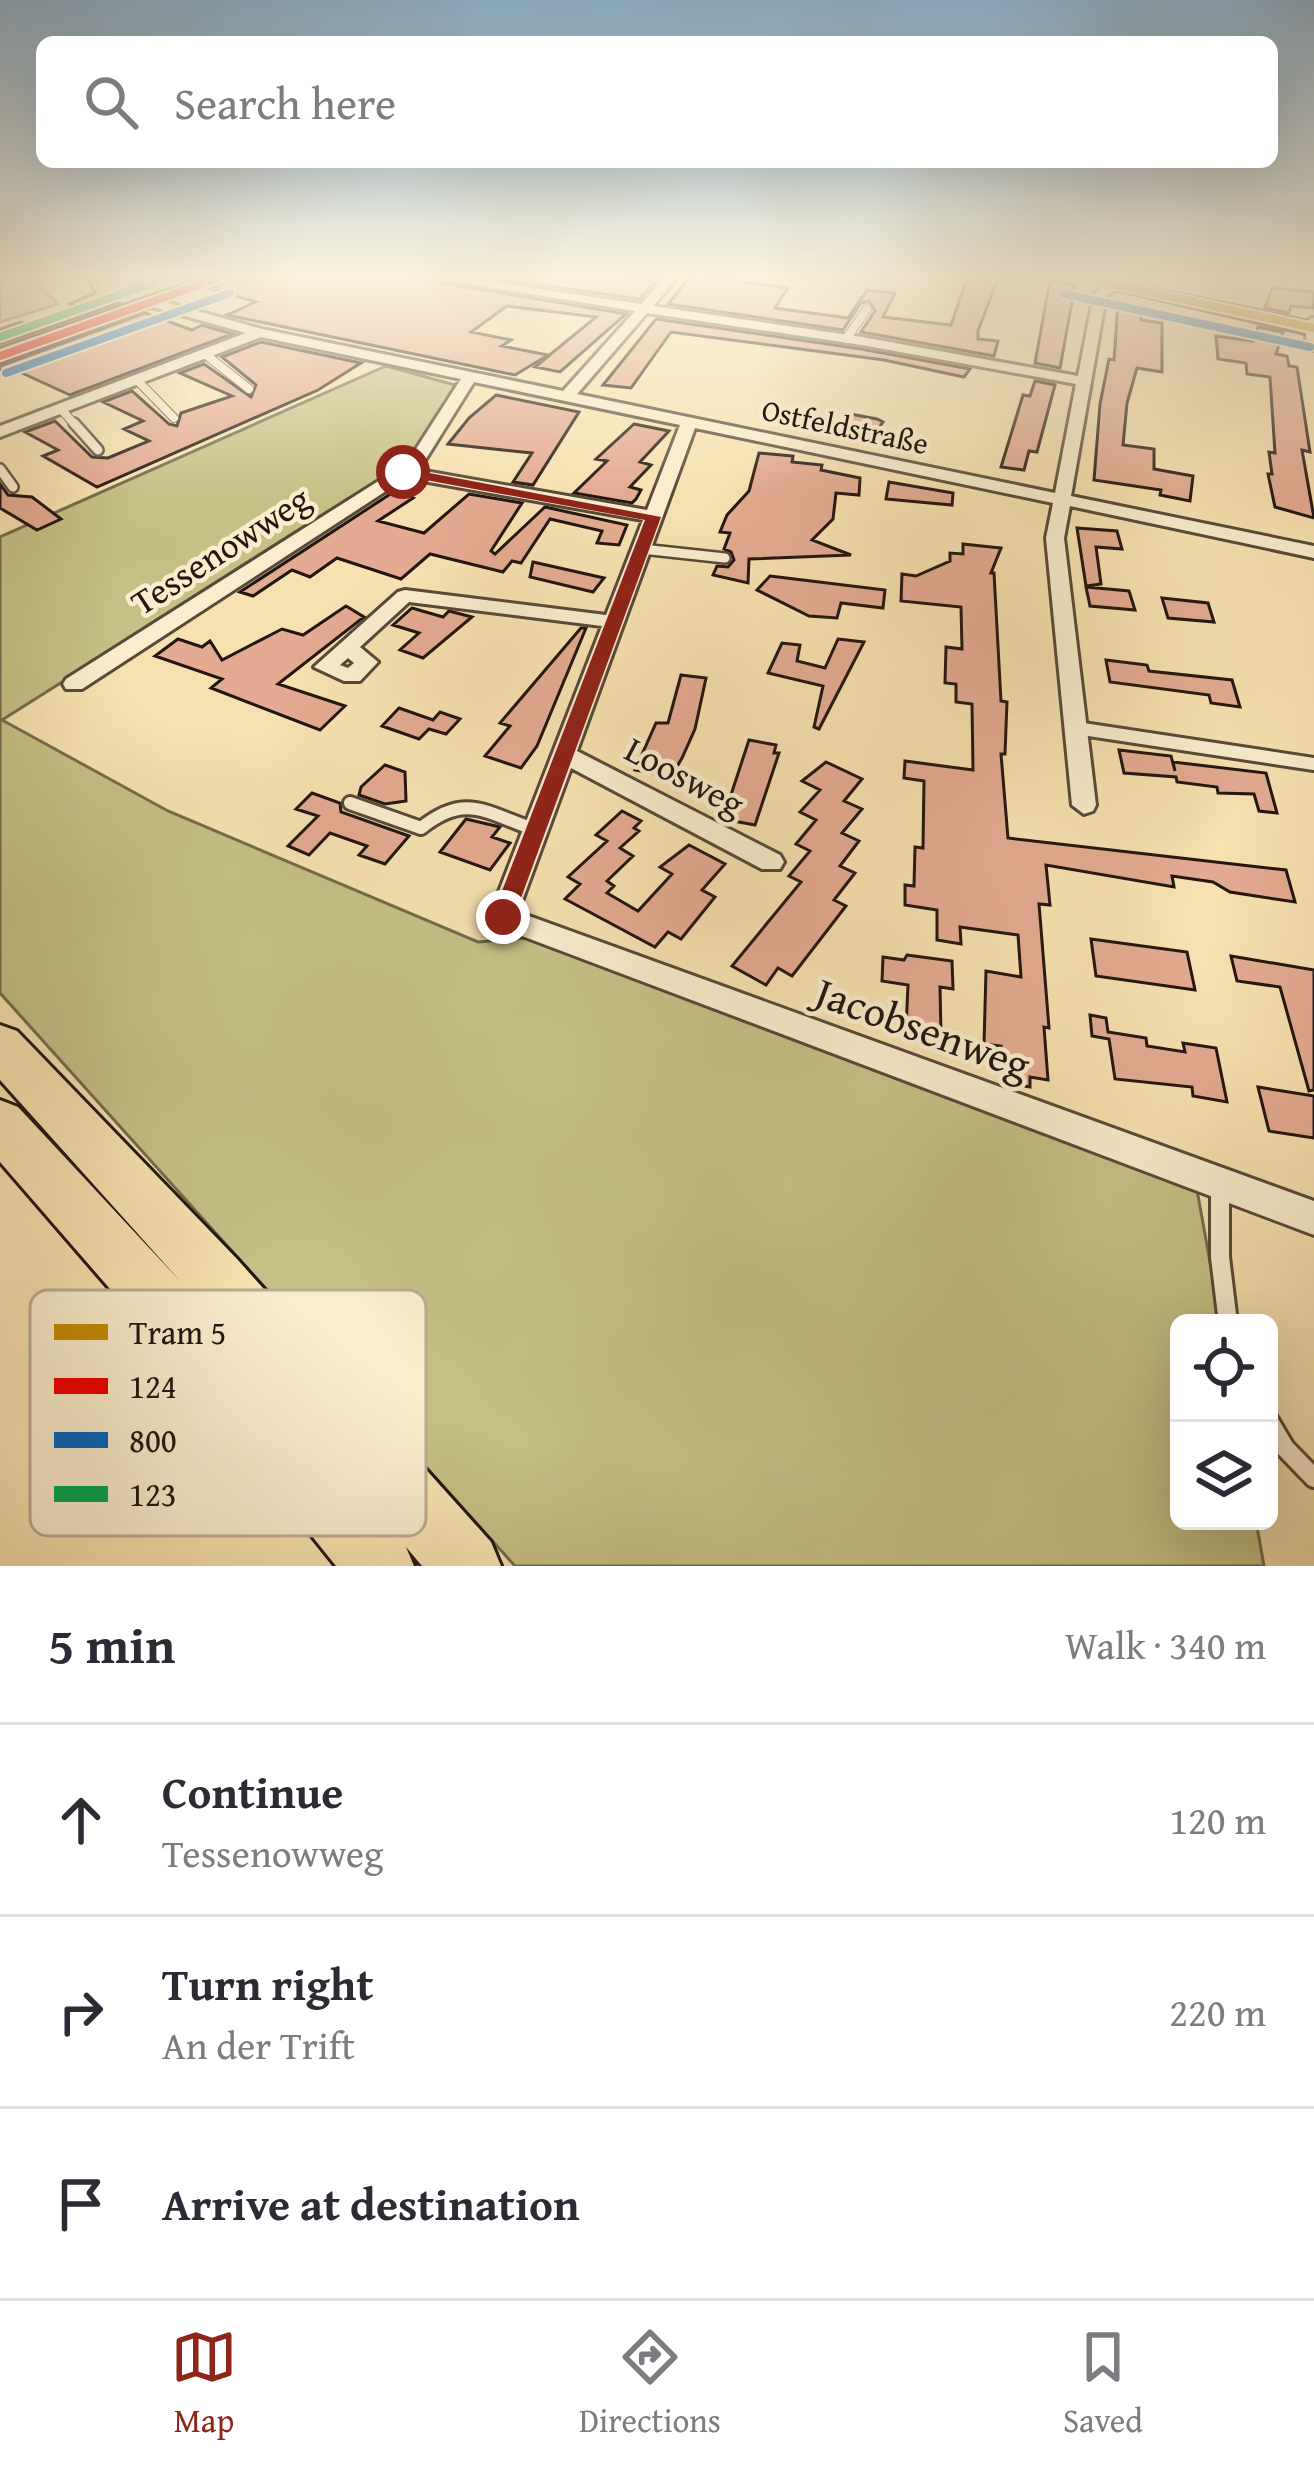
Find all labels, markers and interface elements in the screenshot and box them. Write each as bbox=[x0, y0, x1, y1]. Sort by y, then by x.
search box bbox=[36, 36, 1278, 168]
icon: search bbox=[78, 69, 144, 135]
text: Search here bbox=[174, 70, 396, 135]
street label: Ostfeldstraße bbox=[758, 387, 933, 465]
route start bbox=[376, 445, 430, 499]
street label: Tessenowweg bbox=[120, 472, 320, 627]
street label: Loosweg bbox=[616, 722, 754, 829]
route end bbox=[476, 890, 530, 944]
street label: Jacobsenweg bbox=[803, 959, 1039, 1095]
legend bbox=[30, 1290, 426, 1536]
text: Tram 5 bbox=[129, 1308, 227, 1356]
map controls bbox=[1170, 1314, 1278, 1530]
button: locate bbox=[1170, 1314, 1278, 1422]
text: 124 bbox=[129, 1362, 177, 1410]
text: 800 bbox=[129, 1416, 177, 1464]
button: layers bbox=[1170, 1422, 1278, 1530]
text: 123 bbox=[129, 1470, 177, 1518]
text: 5 min bbox=[48, 1607, 175, 1682]
text: Walk · 340 m bbox=[1065, 1616, 1266, 1673]
text: Continue bbox=[162, 1759, 343, 1824]
icon: ahead bbox=[48, 1787, 114, 1853]
text: 120 m bbox=[1169, 1791, 1266, 1848]
text: Tessenowweg bbox=[162, 1824, 383, 1881]
text: Turn right bbox=[162, 1951, 374, 2016]
icon: right bbox=[48, 1979, 114, 2045]
text: 220 m bbox=[1169, 1983, 1266, 2040]
text: An der Trift bbox=[162, 2016, 355, 2073]
icon: arrive bbox=[48, 2171, 114, 2237]
text: Arrive at destination bbox=[162, 2171, 580, 2236]
tab: Map bbox=[171, 2324, 237, 2444]
tab: Directions bbox=[579, 2324, 721, 2444]
tab: Saved bbox=[1063, 2324, 1143, 2444]

